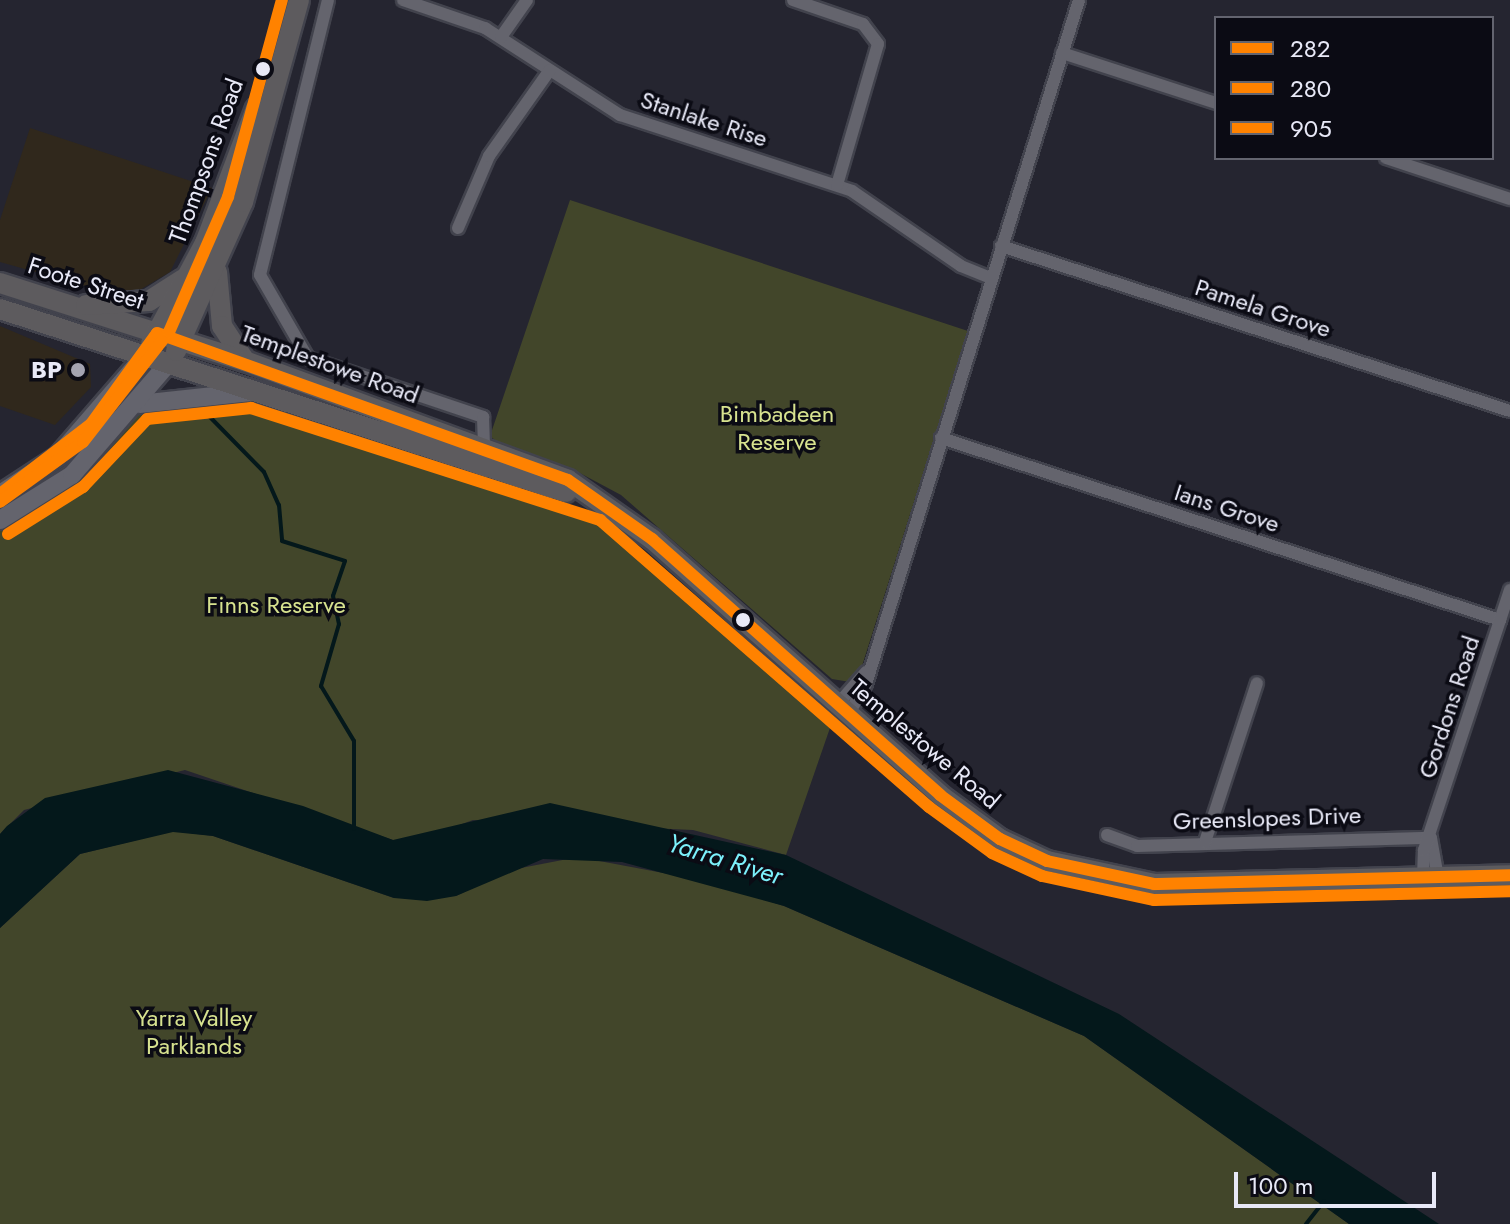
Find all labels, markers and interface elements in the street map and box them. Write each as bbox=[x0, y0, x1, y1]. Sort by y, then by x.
legend bbox=[1214, 16, 1494, 160]
text: 282 bbox=[1290, 31, 1330, 66]
unlabelled marker bbox=[255, 61, 271, 77]
text: 280 bbox=[1290, 71, 1331, 106]
street label: Thompsons Road bbox=[163, 75, 249, 247]
street label: Stanlake Rise bbox=[637, 85, 771, 153]
text: 905 bbox=[1290, 111, 1332, 146]
street label: Foote Street bbox=[24, 251, 148, 315]
street label: Pamela Grove bbox=[1191, 273, 1335, 343]
street label: Templestowe Road bbox=[237, 319, 423, 409]
place label: BP bbox=[31, 356, 62, 384]
marker: BP bbox=[69, 361, 87, 379]
park label: Bimbadeen Reserve bbox=[720, 400, 834, 456]
street label: Ians Grove bbox=[1171, 478, 1283, 538]
park label: Finns Reserve bbox=[206, 591, 346, 619]
unlabelled marker bbox=[735, 612, 751, 628]
street label: Gordons Road bbox=[1412, 632, 1486, 782]
street label: Templestowe Road bbox=[844, 673, 1006, 815]
street label: Greenslopes Drive bbox=[1172, 800, 1362, 836]
water label: Yarra River bbox=[664, 828, 786, 892]
park label: Yarra Valley Parklands bbox=[136, 1004, 252, 1060]
scale bar bbox=[1238, 1156, 1440, 1206]
text: 100 m bbox=[1248, 1168, 1314, 1203]

